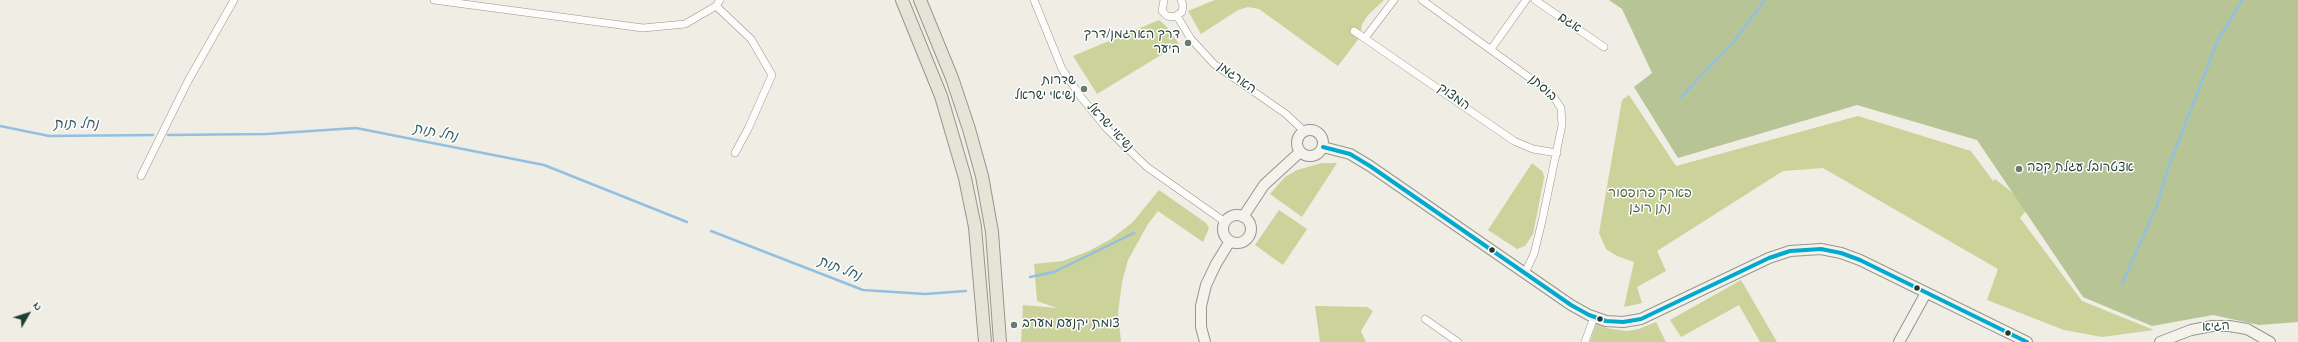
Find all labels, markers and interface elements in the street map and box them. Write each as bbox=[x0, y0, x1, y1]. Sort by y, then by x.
street label: אגם bbox=[1554, 11, 1584, 37]
place label: דרך הארגמן/דרך היער bbox=[1084, 28, 1180, 59]
marker: דרך הארגמן/דרך היער bbox=[1183, 38, 1193, 48]
street label: הארגמן bbox=[1214, 60, 1258, 98]
street label: בוסתן bbox=[1525, 72, 1559, 106]
place label: שדרות נשיאי ישראל bbox=[1014, 74, 1076, 105]
street label: המצוק bbox=[1434, 81, 1472, 115]
marker: שדרות נשיאי ישראל bbox=[1079, 84, 1089, 94]
street label: נשיאי ישראל bbox=[1082, 100, 1136, 156]
water label: נחל תות bbox=[53, 118, 99, 134]
water label: נחל תות bbox=[411, 121, 459, 147]
place label: אצטרובל עגלת קפה bbox=[2027, 161, 2134, 177]
marker: אצטרובל עגלת קפה bbox=[2014, 164, 2024, 174]
park label: פארק פרופסור נתן רוזן bbox=[1608, 187, 1692, 218]
unlabelled marker bbox=[1487, 245, 1497, 255]
water label: נחל תות bbox=[815, 254, 863, 286]
unlabelled marker bbox=[1912, 283, 1922, 293]
north arrow bbox=[8, 294, 48, 334]
text: N bbox=[29, 299, 46, 314]
unlabelled marker bbox=[1595, 314, 1605, 324]
place label: צומת יקנעם מערב bbox=[1022, 317, 1120, 333]
street label: הגיא bbox=[2202, 319, 2230, 337]
marker: צומת יקנעם מערב bbox=[1009, 320, 1019, 330]
unlabelled marker bbox=[2003, 328, 2013, 338]

